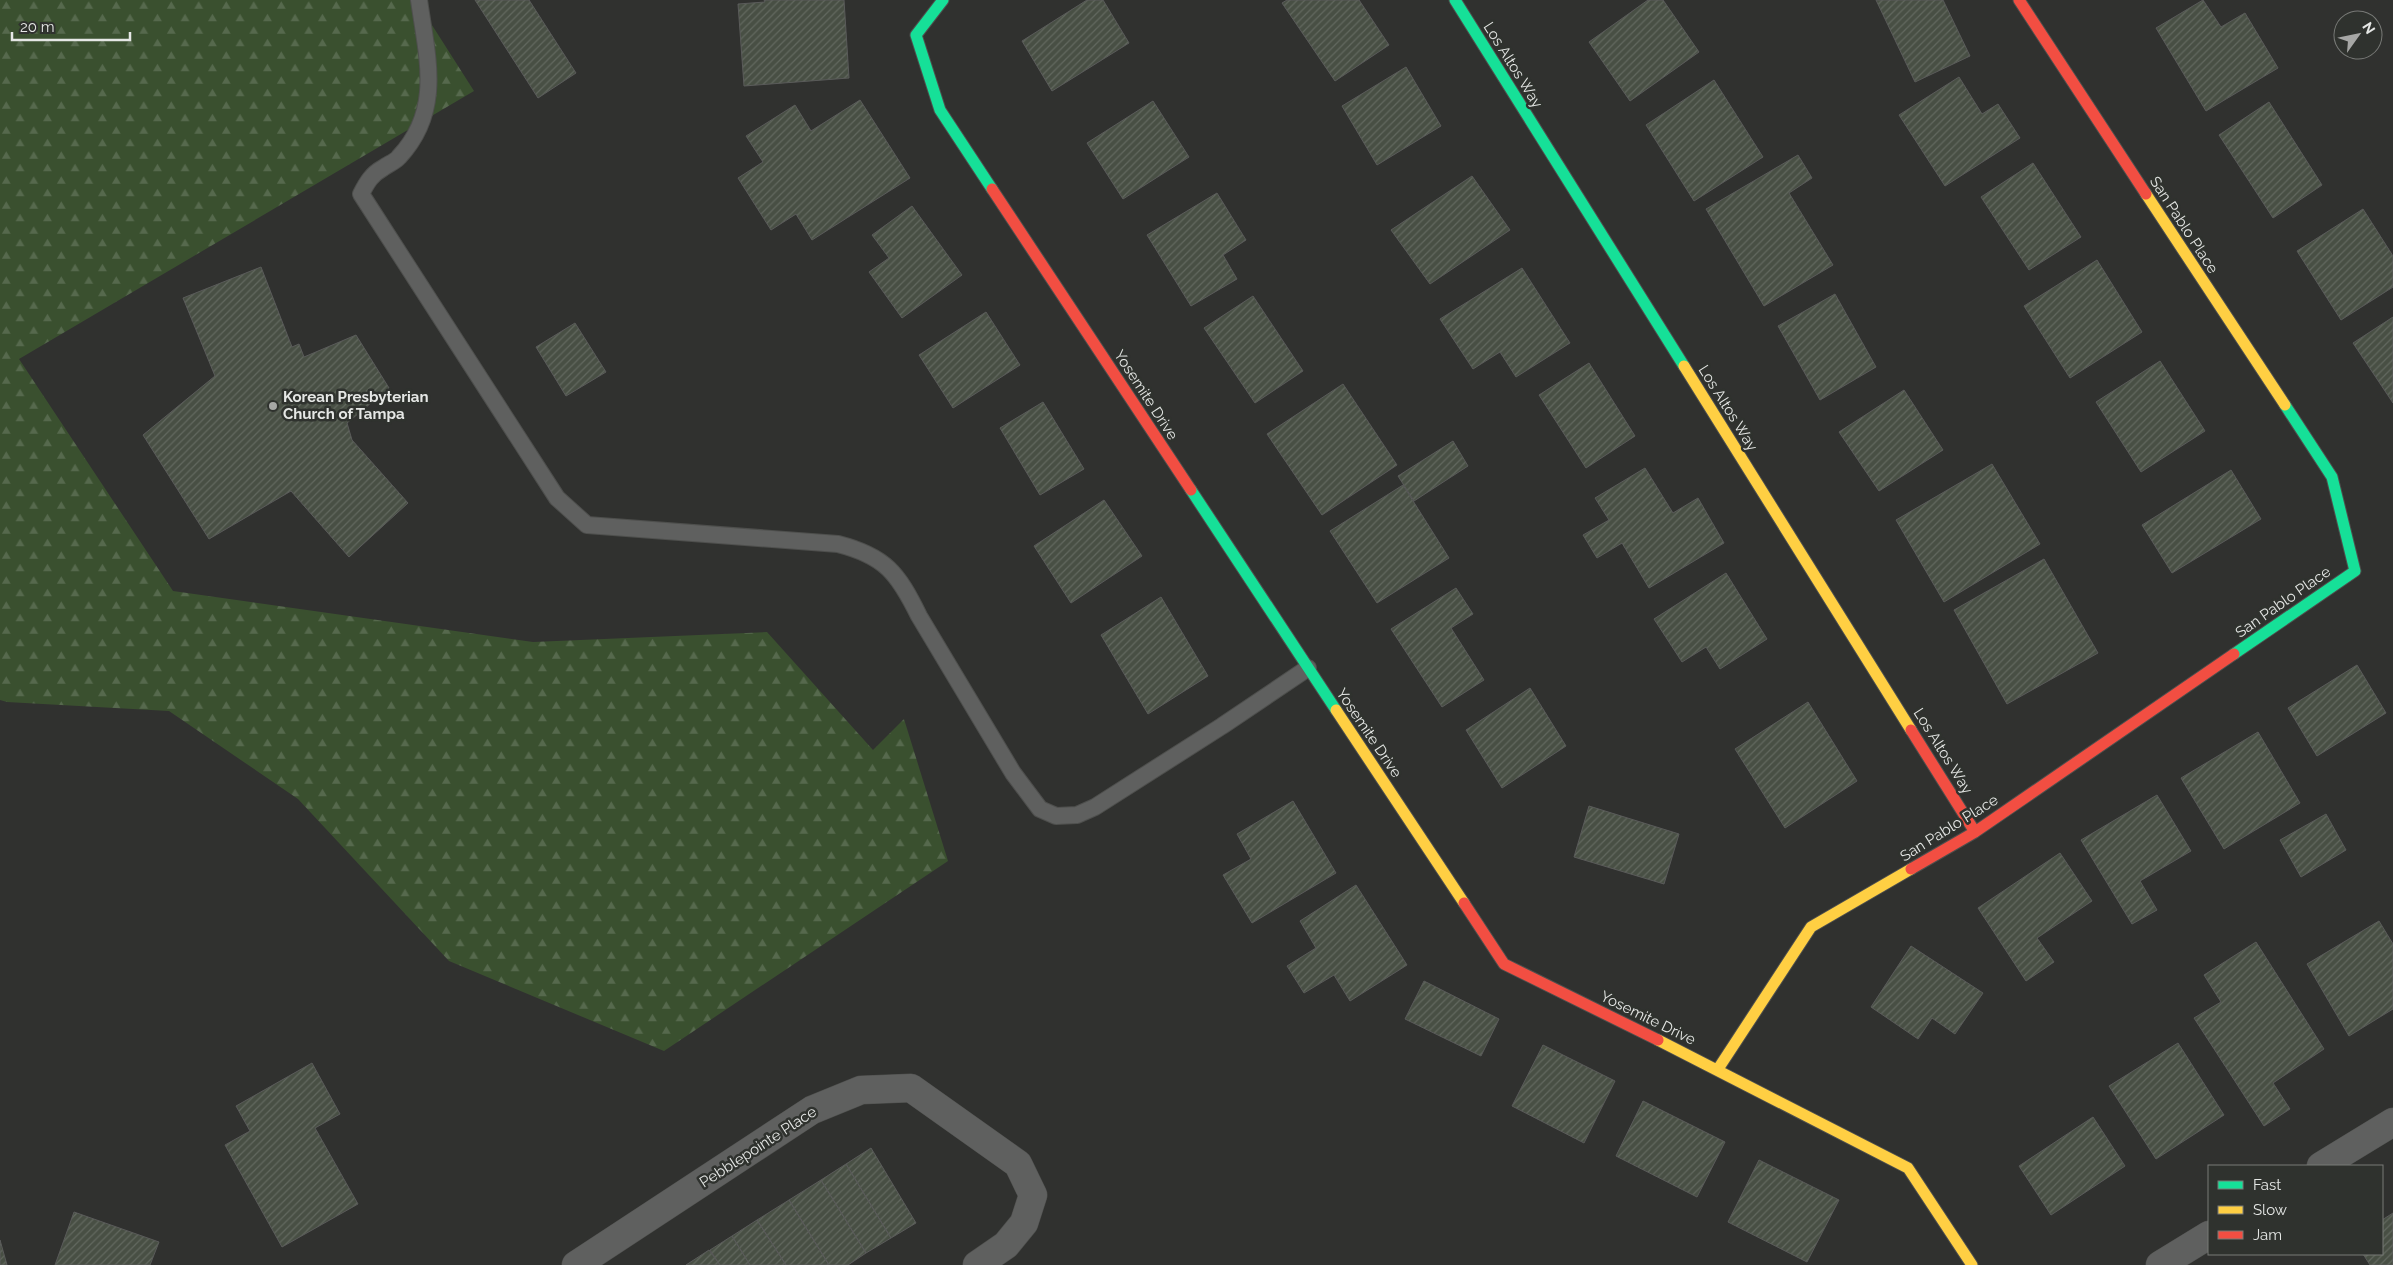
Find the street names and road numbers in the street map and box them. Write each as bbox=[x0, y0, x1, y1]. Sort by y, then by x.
street label: Los Altos Way bbox=[1479, 19, 1547, 111]
street label: San Pablo Place bbox=[2146, 173, 2222, 277]
street label: Yosemite Drive bbox=[1110, 347, 1182, 444]
street label: Los Altos Way bbox=[1694, 362, 1762, 454]
street label: San Pablo Place bbox=[2232, 562, 2334, 641]
street label: Yosemite Drive bbox=[1333, 685, 1406, 781]
street label: Los Altos Way bbox=[1909, 705, 1977, 797]
street label: San Pablo Place bbox=[1897, 791, 2001, 865]
street label: Yosemite Drive bbox=[1597, 987, 1699, 1049]
street label: Pebblepointe Place bbox=[696, 1102, 820, 1191]

